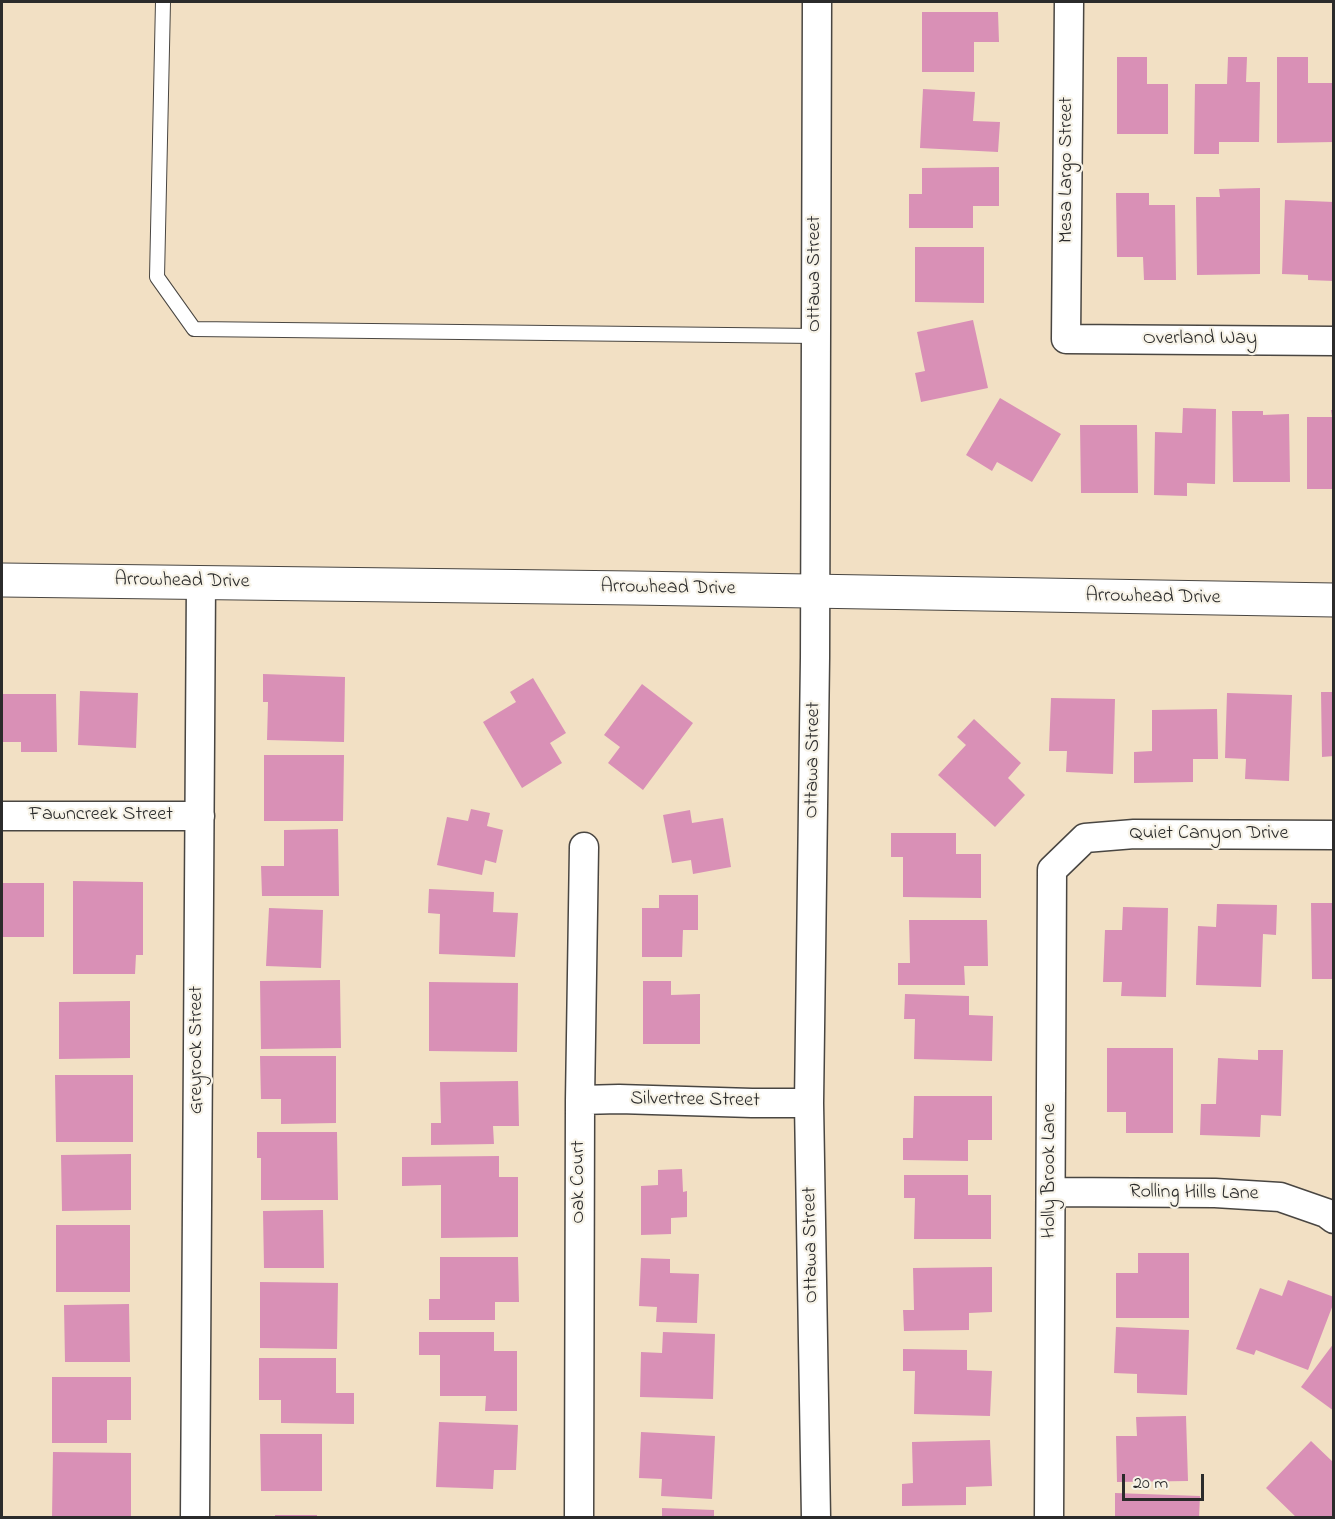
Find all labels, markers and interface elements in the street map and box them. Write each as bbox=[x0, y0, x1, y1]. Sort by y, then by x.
street label: Mesa Largo Street bbox=[1056, 97, 1080, 243]
street label: Ottawa Street bbox=[804, 216, 828, 332]
street label: Overland Way bbox=[1143, 328, 1257, 352]
street label: Arrowhead Drive bbox=[114, 569, 250, 595]
street label: Arrowhead Drive bbox=[600, 576, 736, 602]
street label: Arrowhead Drive bbox=[1085, 585, 1221, 611]
street label: Ottawa Street bbox=[801, 701, 827, 819]
street label: Fawncreek Street bbox=[29, 804, 173, 828]
street label: Quiet Canyon Drive bbox=[1130, 823, 1288, 847]
street label: Greyrock Street bbox=[186, 986, 210, 1114]
street label: Silvertree Street bbox=[630, 1088, 760, 1114]
street label: Holly Brook Lane bbox=[1039, 1104, 1063, 1238]
street label: Oak Court bbox=[568, 1140, 592, 1224]
street label: Rolling Hills Lane bbox=[1129, 1181, 1259, 1207]
street label: Ottawa Street bbox=[799, 1186, 825, 1304]
scale bar bbox=[1125, 1462, 1208, 1500]
text: 20 m bbox=[1133, 1471, 1168, 1497]

